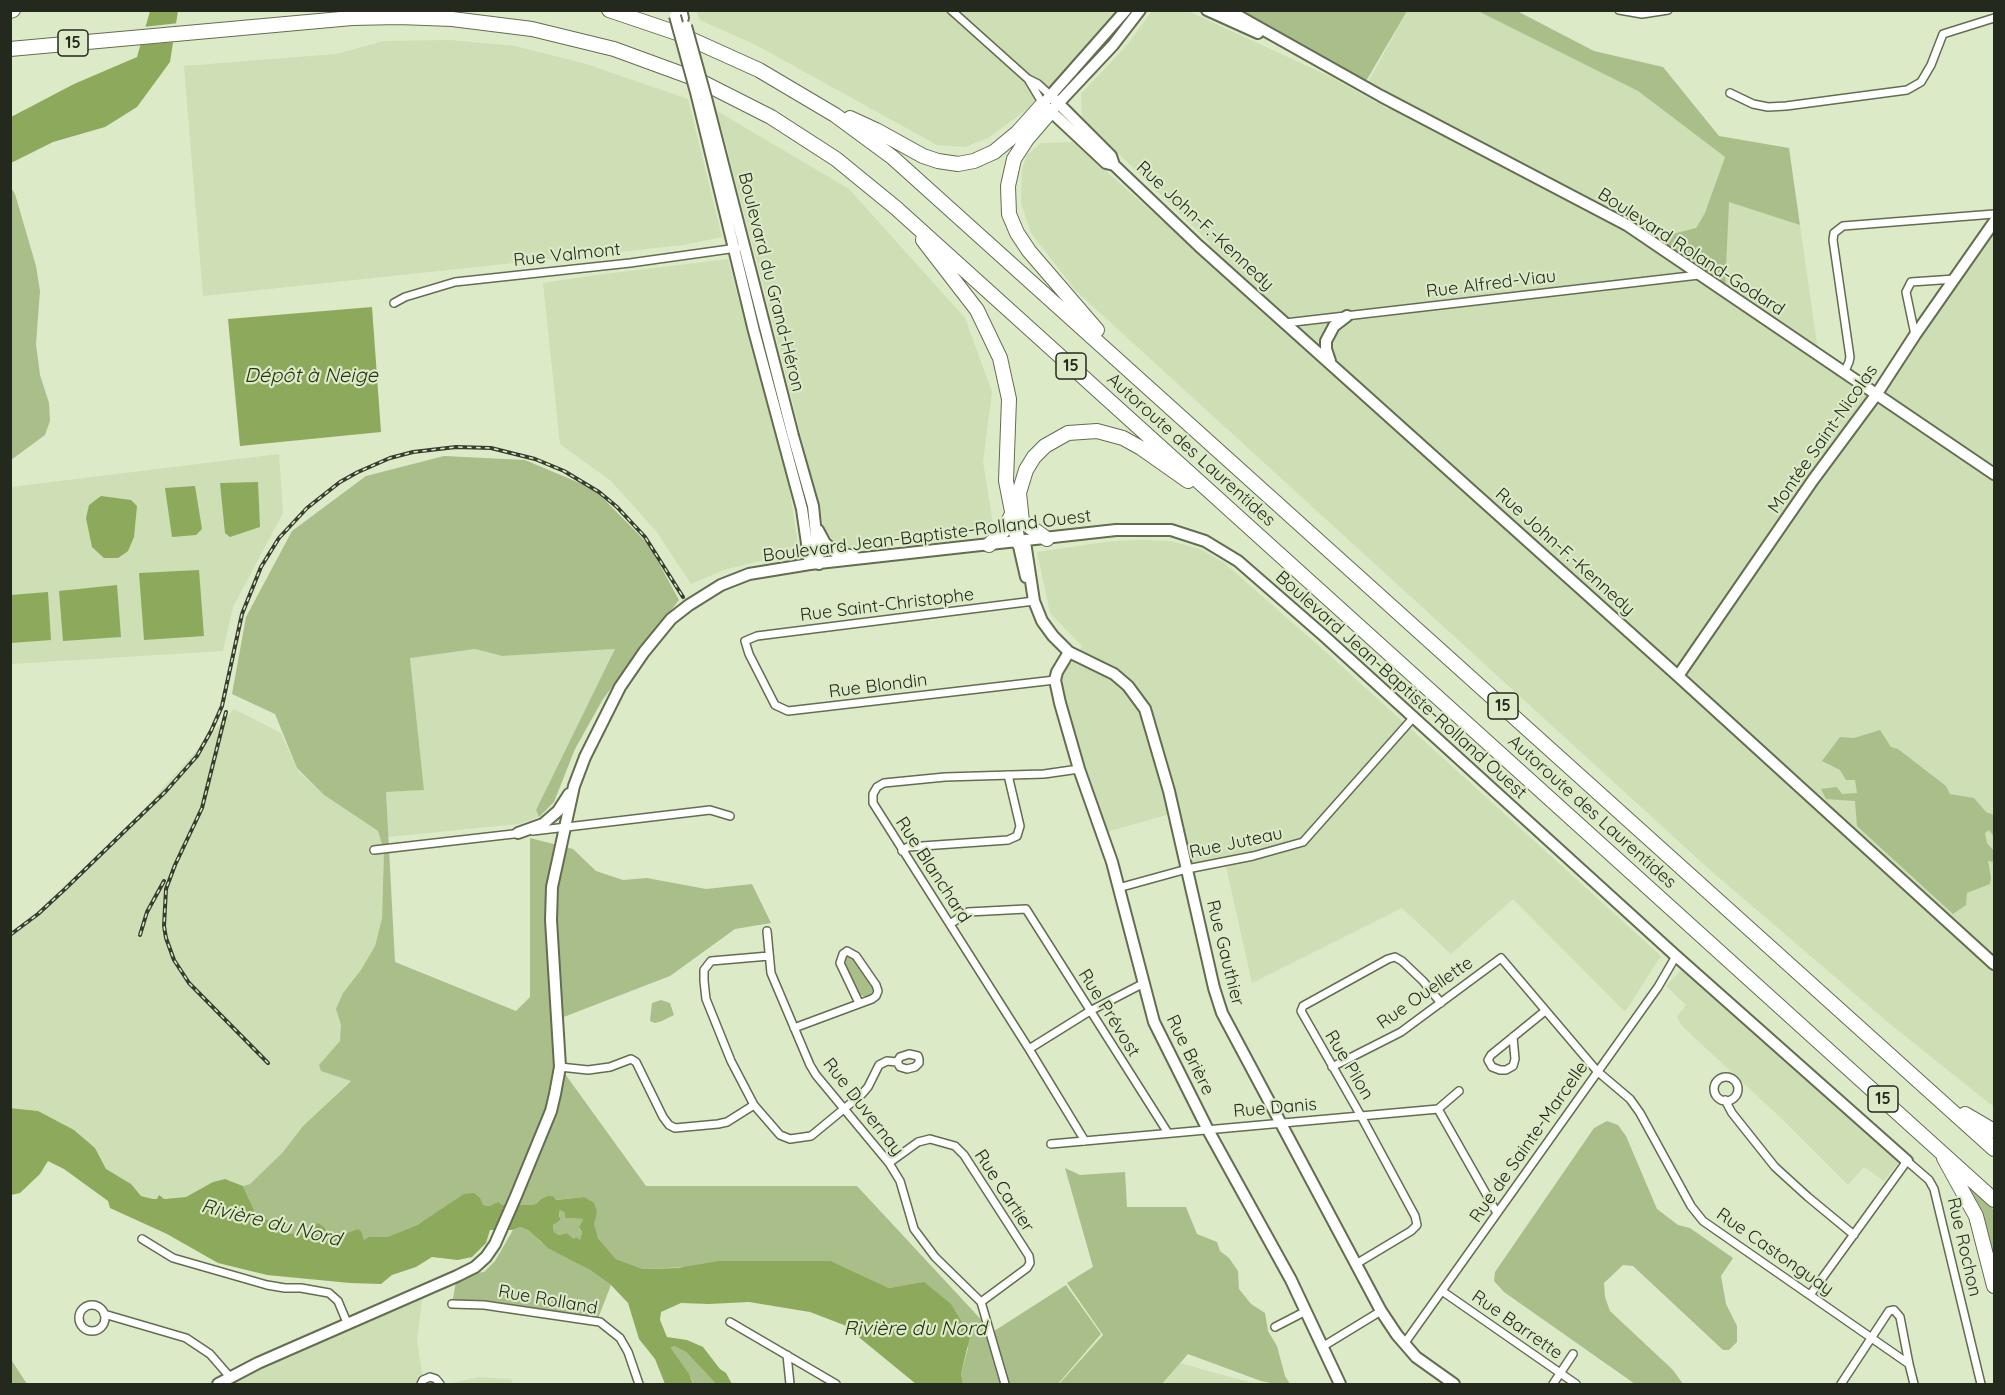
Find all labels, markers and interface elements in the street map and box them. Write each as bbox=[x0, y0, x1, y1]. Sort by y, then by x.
road number: 15 bbox=[58, 30, 88, 56]
street label: Rue John-F.-Kennedy bbox=[1132, 157, 1278, 295]
street label: Boulevard du Grand-Héron bbox=[733, 170, 809, 394]
street label: Boulevard Roland-Godard bbox=[1594, 183, 1788, 321]
street label: Rue Valmont bbox=[512, 239, 622, 271]
street label: Rue Alfred-Viau bbox=[1425, 265, 1557, 303]
road number: 15 bbox=[1056, 353, 1086, 379]
street label: Montée Saint-Nicolas bbox=[1764, 361, 1882, 517]
water label: Dépôt à Neige bbox=[244, 364, 378, 388]
street label: Autoroute des Laurentides bbox=[1102, 369, 1280, 531]
street label: Rue John-F.-Kennedy bbox=[1491, 484, 1639, 620]
street label: Boulevard Jean-Baptiste-Rolland Ouest bbox=[762, 505, 1092, 567]
street label: Boulevard Jean-Baptiste-Rolland Ouest bbox=[1271, 566, 1531, 804]
street label: Rue Saint-Christophe bbox=[799, 584, 975, 626]
street label: Rue Blondin bbox=[827, 669, 929, 703]
road number: 15 bbox=[1488, 693, 1518, 719]
street label: Autoroute des Laurentides bbox=[1503, 731, 1681, 893]
street label: Rue Blanchard bbox=[891, 813, 975, 927]
street label: Rue Juteau bbox=[1187, 823, 1285, 863]
street label: Rue Gauthier bbox=[1201, 898, 1249, 1008]
street label: Rue Ouellette bbox=[1373, 952, 1477, 1034]
street label: Rue Prévost bbox=[1074, 965, 1144, 1061]
street label: Rue Brière bbox=[1161, 1011, 1219, 1099]
street label: Rue Pilon bbox=[1320, 1026, 1378, 1104]
street label: Rue Duvernay bbox=[818, 1054, 908, 1160]
street label: Rue de Sainte-Marcelle bbox=[1465, 1057, 1593, 1227]
road number: 15 bbox=[1868, 1086, 1898, 1112]
street label: Rue Danis bbox=[1232, 1094, 1318, 1122]
street label: Rue Cartier bbox=[969, 1146, 1039, 1236]
water label: Rivière du Nord bbox=[199, 1194, 343, 1252]
street label: Rue Rochon bbox=[1942, 1195, 1986, 1299]
street label: Rue Castonguay bbox=[1712, 1204, 1838, 1300]
street label: Rue Rolland bbox=[497, 1281, 599, 1319]
street label: Rue Barrette bbox=[1467, 1286, 1567, 1364]
water label: Rivière du Nord bbox=[843, 1317, 987, 1341]

